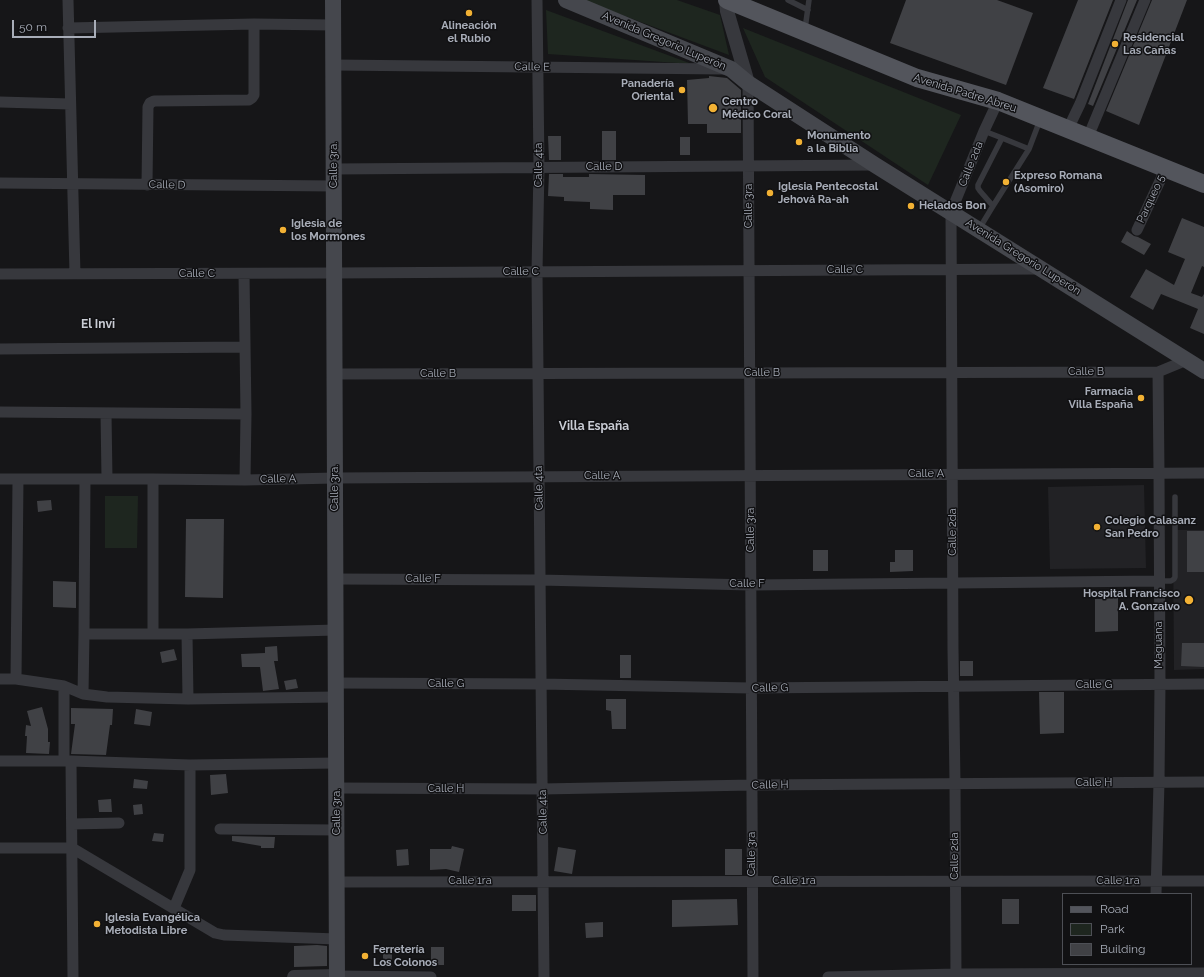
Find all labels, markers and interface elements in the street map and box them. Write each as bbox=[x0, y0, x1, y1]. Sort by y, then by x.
marker: Alineación el Rubio bbox=[464, 8, 474, 18]
street label: Avenida Gregorio Luperón bbox=[600, 9, 728, 73]
scale bar bbox=[14, 12, 98, 38]
place label: Alineación el Rubio bbox=[441, 19, 497, 45]
text: 50 m bbox=[19, 20, 47, 34]
place label: Residencial Las Cañas bbox=[1123, 31, 1184, 57]
marker: Residencial Las Cañas bbox=[1110, 39, 1120, 49]
street label: Calle E bbox=[514, 60, 550, 74]
street label: Avenida Padre Abreu bbox=[912, 71, 1018, 115]
place label: Panadería Oriental bbox=[621, 77, 674, 103]
marker: Panadería Oriental bbox=[677, 85, 687, 95]
place label: Centro Médico Coral bbox=[722, 95, 792, 121]
marker: Centro Médico Coral bbox=[707, 102, 719, 114]
place label: Monumento a la Biblia bbox=[807, 129, 871, 155]
marker: Monumento a la Biblia bbox=[794, 137, 804, 147]
street label: Calle 2da bbox=[956, 140, 986, 188]
street label: Calle 3ra. bbox=[327, 142, 341, 188]
street label: Calle 4ta bbox=[532, 143, 546, 187]
street label: Calle D bbox=[586, 160, 622, 174]
place label: Expreso Romana (Asomiro) bbox=[1014, 169, 1102, 195]
street label: Parqueo 5 bbox=[1134, 173, 1168, 225]
marker: Expreso Romana (Asomiro) bbox=[1001, 177, 1011, 187]
street label: Calle D bbox=[149, 178, 185, 192]
place label: Iglesia Pentecostal Jehová Ra-ah bbox=[778, 180, 878, 206]
street label: Calle 3ra bbox=[742, 184, 756, 228]
marker: Iglesia Pentecostal Jehová Ra-ah bbox=[765, 188, 775, 198]
place label: Helados Bon bbox=[919, 199, 986, 213]
marker: Helados Bon bbox=[906, 201, 916, 211]
street label: Avenida Gregorio Luperón bbox=[963, 216, 1083, 298]
place label: Iglesia de los Mormones bbox=[291, 217, 365, 243]
marker: Iglesia de los Mormones bbox=[278, 225, 288, 235]
street label: Calle C bbox=[827, 263, 863, 277]
street label: Calle C bbox=[503, 265, 539, 279]
street label: Calle C bbox=[179, 267, 215, 281]
district label: El Invi bbox=[81, 317, 115, 331]
street label: Calle B bbox=[1068, 365, 1104, 379]
street label: Calle B bbox=[744, 366, 780, 380]
street label: Calle B bbox=[420, 367, 456, 381]
place label: Farmacia Villa España bbox=[1069, 385, 1133, 411]
marker: Farmacia Villa España bbox=[1136, 393, 1146, 403]
district label: Villa España bbox=[559, 419, 629, 433]
street label: Calle 3ra. bbox=[328, 465, 342, 511]
street label: Calle 4ta bbox=[532, 466, 546, 510]
street label: Calle A bbox=[908, 467, 944, 481]
street label: Calle A bbox=[584, 469, 620, 483]
street label: Calle A bbox=[260, 472, 296, 486]
street label: Calle 3ra bbox=[744, 508, 758, 552]
street label: Calle 2da bbox=[946, 508, 960, 556]
place label: Colegio Calasanz San Pedro bbox=[1105, 514, 1196, 540]
marker: Colegio Calasanz San Pedro bbox=[1092, 522, 1102, 532]
street label: Calle F bbox=[405, 572, 441, 586]
street label: Calle F bbox=[729, 577, 765, 591]
place label: Hospital Francisco A. Gonzalvo bbox=[1083, 587, 1180, 613]
marker: Hospital Francisco A. Gonzalvo bbox=[1183, 594, 1195, 606]
street label: Maguana bbox=[1152, 621, 1166, 669]
street label: Calle G bbox=[428, 677, 464, 691]
street label: Calle G bbox=[1076, 678, 1112, 692]
street label: Calle G bbox=[752, 681, 788, 695]
street label: Calle H bbox=[1076, 776, 1112, 790]
street label: Calle H bbox=[751, 778, 789, 792]
street label: Calle H bbox=[428, 782, 464, 796]
street label: Calle 3ra. bbox=[330, 789, 344, 835]
street label: Calle 4ta bbox=[536, 790, 550, 834]
street label: Calle 3ra bbox=[745, 832, 759, 876]
street label: Calle 2da bbox=[948, 832, 962, 880]
street label: Calle 1ra bbox=[448, 874, 492, 888]
street label: Calle 1ra bbox=[772, 874, 816, 888]
street label: Calle 1ra bbox=[1096, 874, 1140, 888]
legend bbox=[1062, 893, 1192, 965]
text: Road bbox=[1100, 902, 1129, 916]
place label: Iglesia Evangélica Metodista Libre bbox=[105, 911, 200, 937]
marker: Iglesia Evangélica Metodista Libre bbox=[92, 919, 102, 929]
text: Park bbox=[1100, 922, 1125, 936]
text: Building bbox=[1100, 942, 1146, 956]
place label: Ferretería Los Colonos bbox=[373, 943, 437, 969]
marker: Ferretería Los Colonos bbox=[360, 951, 370, 961]

